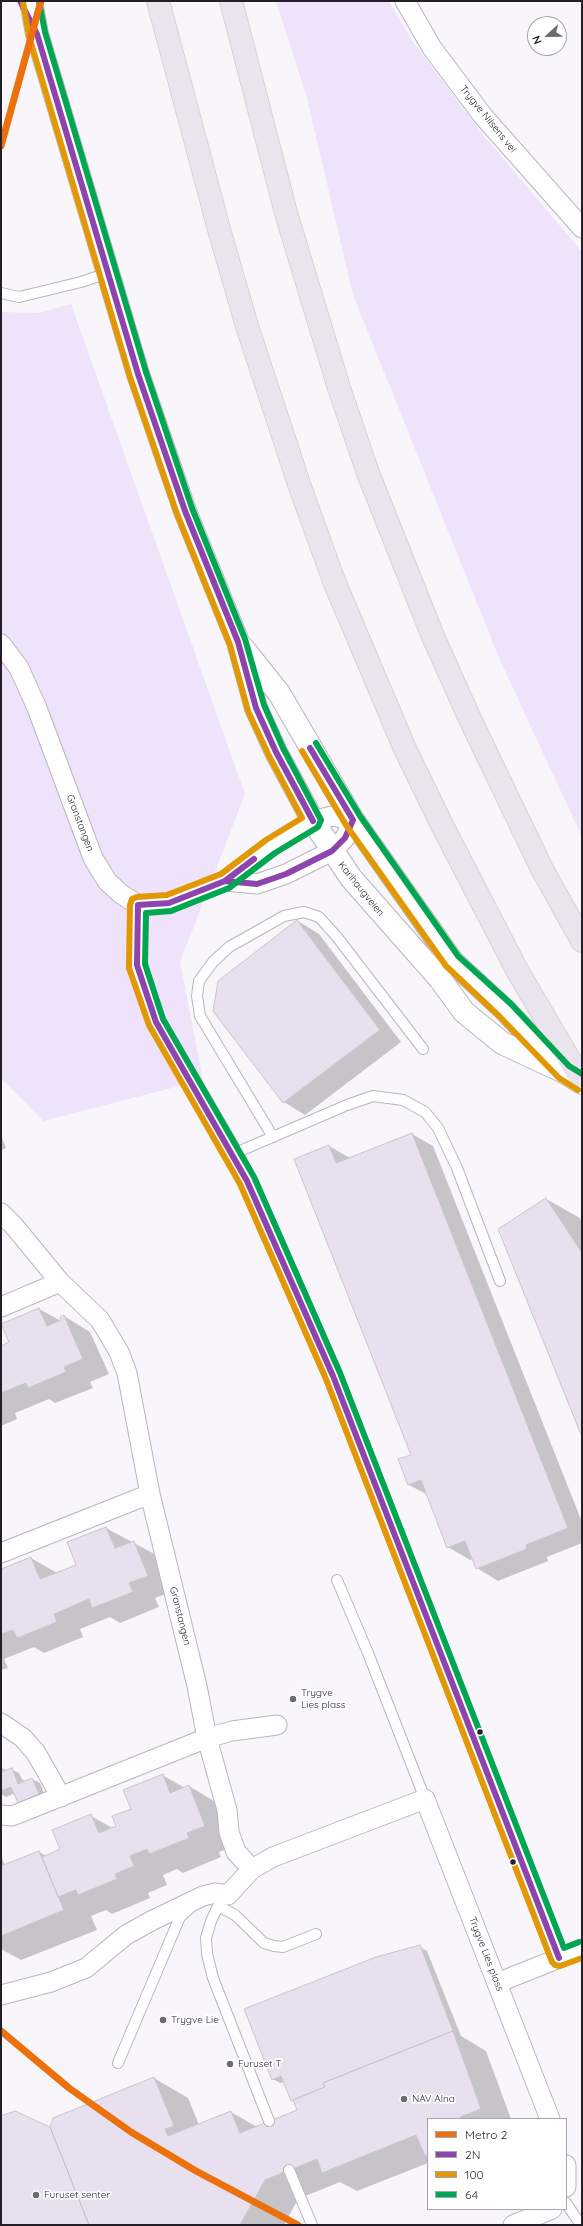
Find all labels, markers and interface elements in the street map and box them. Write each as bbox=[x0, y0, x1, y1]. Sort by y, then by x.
north arrow bbox=[527, 16, 567, 56]
text: N bbox=[529, 34, 545, 46]
street label: Trygve Nilsens vei bbox=[457, 83, 519, 155]
street label: Granstangen bbox=[64, 793, 96, 853]
street label: Karihaugveien bbox=[335, 859, 387, 919]
street label: Granstangen bbox=[167, 1585, 193, 1647]
place label: Trygve Lies plass bbox=[301, 1687, 345, 1710]
marker: Trygve Lies plass bbox=[288, 1694, 298, 1704]
unlabelled marker bbox=[475, 1727, 485, 1737]
unlabelled marker bbox=[508, 1857, 518, 1867]
street label: Trygve Lies plass bbox=[466, 1915, 506, 1993]
place label: Trygve Lie bbox=[171, 2014, 219, 2026]
marker: Trygve Lie bbox=[158, 2015, 168, 2025]
place label: Furuset T bbox=[238, 2058, 281, 2070]
marker: Furuset T bbox=[225, 2059, 235, 2069]
place label: NAV Alna bbox=[412, 2093, 455, 2105]
marker: NAV Alna bbox=[399, 2094, 409, 2104]
legend bbox=[427, 2118, 567, 2210]
text: Metro 2 bbox=[465, 2127, 507, 2142]
text: 2N bbox=[465, 2147, 480, 2162]
text: 100 bbox=[465, 2167, 484, 2182]
text: 64 bbox=[465, 2187, 478, 2202]
place label: Furuset senter bbox=[44, 2189, 110, 2201]
marker: Furuset senter bbox=[31, 2190, 41, 2200]

